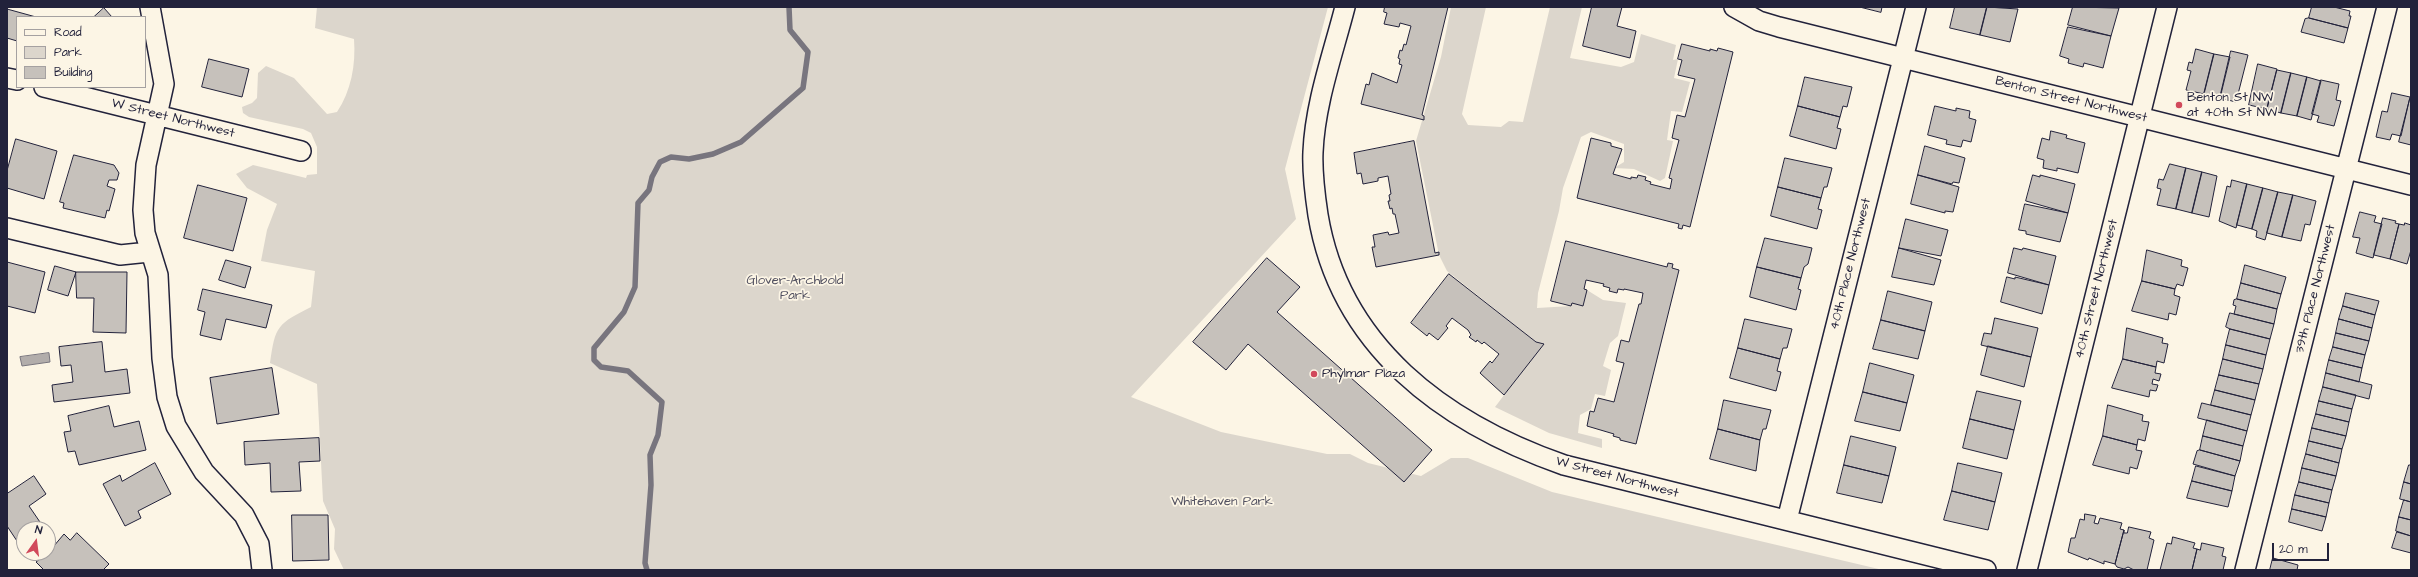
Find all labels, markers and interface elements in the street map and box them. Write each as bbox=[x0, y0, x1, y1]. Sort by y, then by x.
legend bbox=[16, 16, 146, 88]
text: Road bbox=[54, 24, 82, 41]
text: Park bbox=[54, 44, 82, 61]
text: Building bbox=[54, 64, 92, 81]
street label: Benton Street Northwest bbox=[1993, 74, 2149, 126]
place label: Benton St NW at 40th St NW bbox=[2187, 90, 2277, 121]
street label: W Street Northwest bbox=[110, 96, 236, 142]
marker: Benton St NW at 40th St NW bbox=[2174, 100, 2184, 110]
street label: 40th Place Northwest bbox=[1827, 197, 1875, 331]
street label: 40th Street Northwest bbox=[2072, 218, 2122, 360]
street label: 39th Place Northwest bbox=[2292, 223, 2340, 355]
park label: Glover-Archbold Park bbox=[747, 273, 843, 304]
place label: Phylmar Plaza bbox=[1322, 366, 1405, 382]
marker: Phylmar Plaza bbox=[1309, 369, 1319, 379]
street label: W Street Northwest bbox=[1554, 454, 1680, 502]
park label: Whitehaven Park bbox=[1171, 494, 1273, 510]
north arrow bbox=[16, 521, 56, 561]
text: N bbox=[34, 522, 44, 538]
scale bar bbox=[2274, 535, 2331, 561]
text: 20 m bbox=[2279, 541, 2308, 558]

